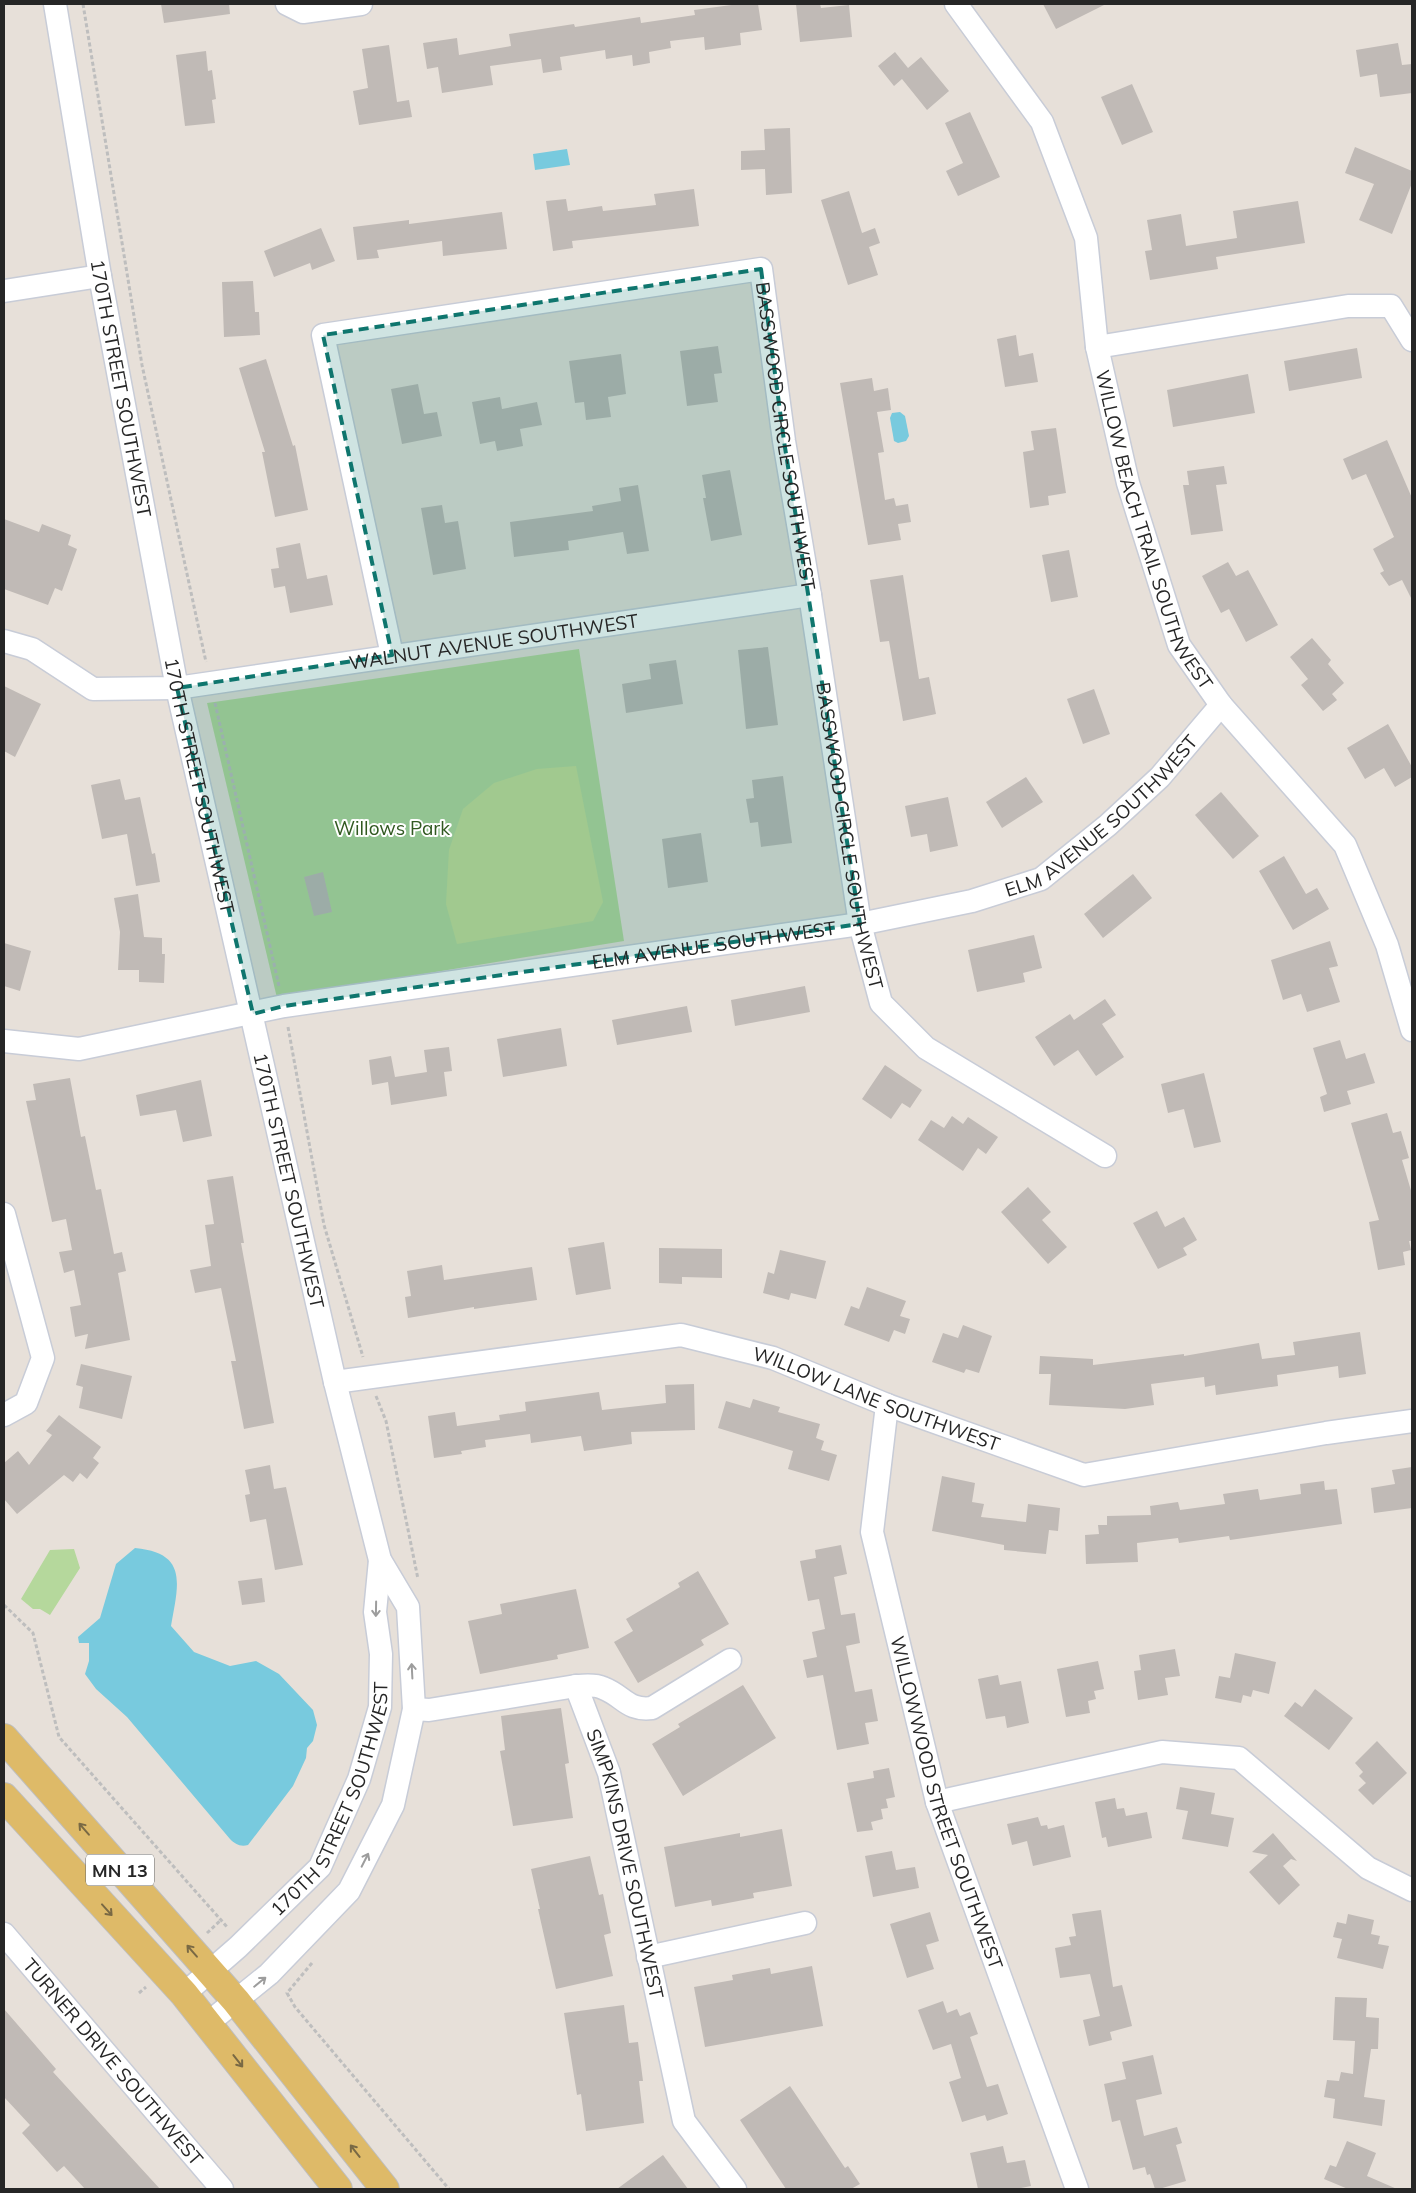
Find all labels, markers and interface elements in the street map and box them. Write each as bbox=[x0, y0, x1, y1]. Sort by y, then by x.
street label: 170TH STREET SOUTHWEST bbox=[85, 258, 157, 520]
street label: BASSWOOD CIRCLE SOUTHWEST bbox=[751, 280, 821, 592]
street label: WILLOW BEACH TRAIL SOUTHWEST bbox=[1091, 368, 1219, 694]
street label: WALNUT AVENUE SOUTHWEST bbox=[347, 608, 640, 675]
street label: 170TH STREET SOUTHWEST bbox=[160, 656, 240, 916]
street label: BASSWOOD CIRCLE SOUTHWEST bbox=[811, 680, 889, 992]
street label: ELM AVENUE SOUTHWEST bbox=[1002, 729, 1203, 902]
park label: Willows Park bbox=[334, 816, 450, 840]
street label: ELM AVENUE SOUTHWEST bbox=[590, 916, 838, 974]
street label: 170TH STREET SOUTHWEST bbox=[248, 1050, 330, 1311]
street label: WILLOW LANE SOUTHWEST bbox=[750, 1341, 1004, 1456]
one-way arrow bbox=[371, 1600, 381, 1617]
street label: WILLOWWOOD STREET SOUTHWEST bbox=[885, 1634, 1009, 1973]
one-way arrow bbox=[407, 1663, 416, 1679]
street label: 170TH STREET SOUTHWEST bbox=[265, 1681, 392, 1921]
street label: SIMPKINS DRIVE SOUTHWEST bbox=[581, 1725, 669, 2001]
one-way arrow bbox=[78, 1823, 90, 1836]
one-way arrow bbox=[360, 1852, 370, 1867]
road number: MN 13 bbox=[86, 1854, 154, 1886]
one-way arrow bbox=[101, 1904, 113, 1917]
one-way arrow bbox=[186, 1945, 198, 1958]
street label: TURNER DRIVE SOUTHWEST bbox=[18, 1953, 209, 2171]
one-way arrow bbox=[253, 1976, 266, 1987]
one-way arrow bbox=[232, 2054, 243, 2067]
one-way arrow bbox=[349, 2145, 360, 2158]

